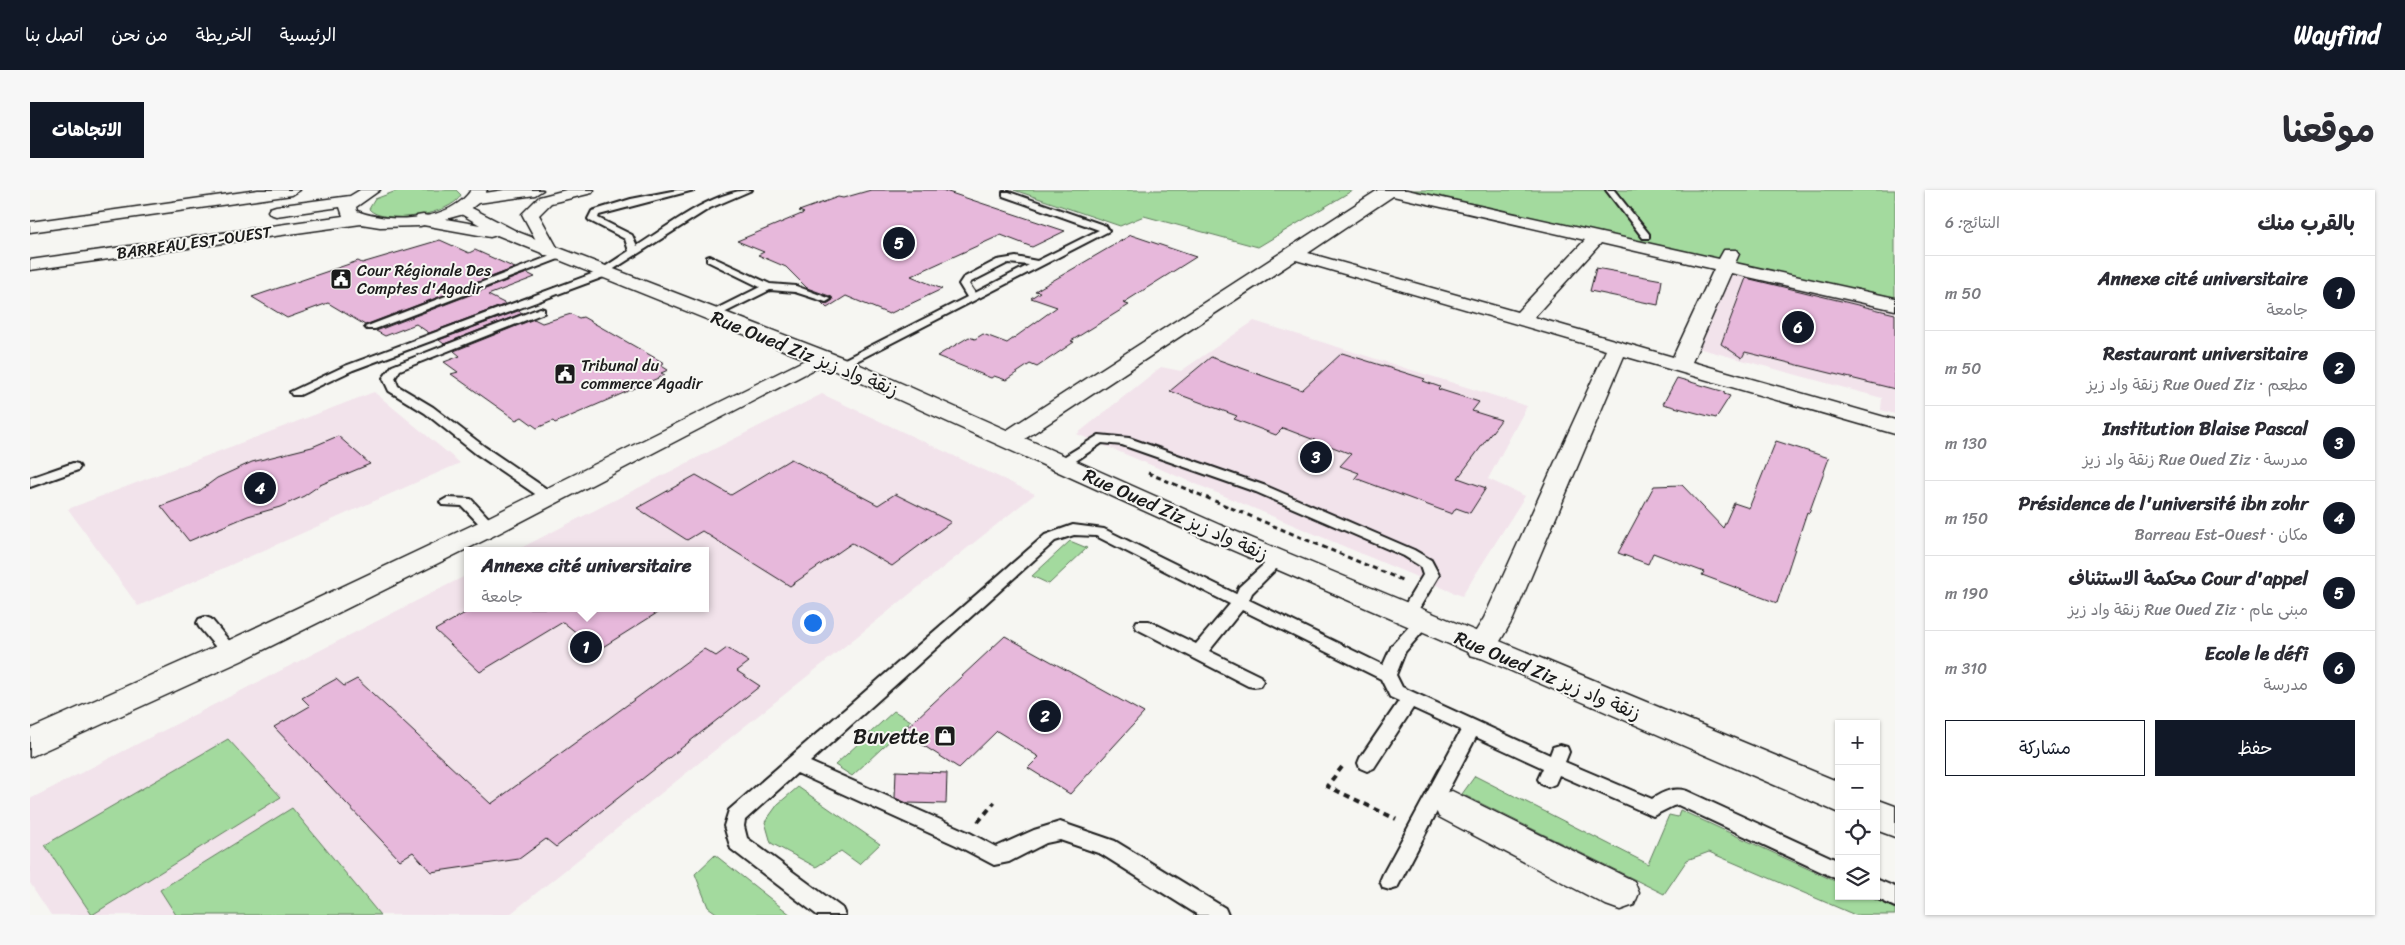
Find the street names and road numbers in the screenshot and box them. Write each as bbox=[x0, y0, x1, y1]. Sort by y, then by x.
street label: BARREAU EST-OUEST bbox=[115, 217, 274, 268]
street label: Rue Oued Ziz زنقة واد زيز bbox=[706, 301, 904, 406]
street label: Rue Oued Ziz زنقة واد زيز bbox=[1078, 459, 1274, 570]
street label: Rue Oued Ziz زنقة واد زيز bbox=[1449, 621, 1646, 730]

